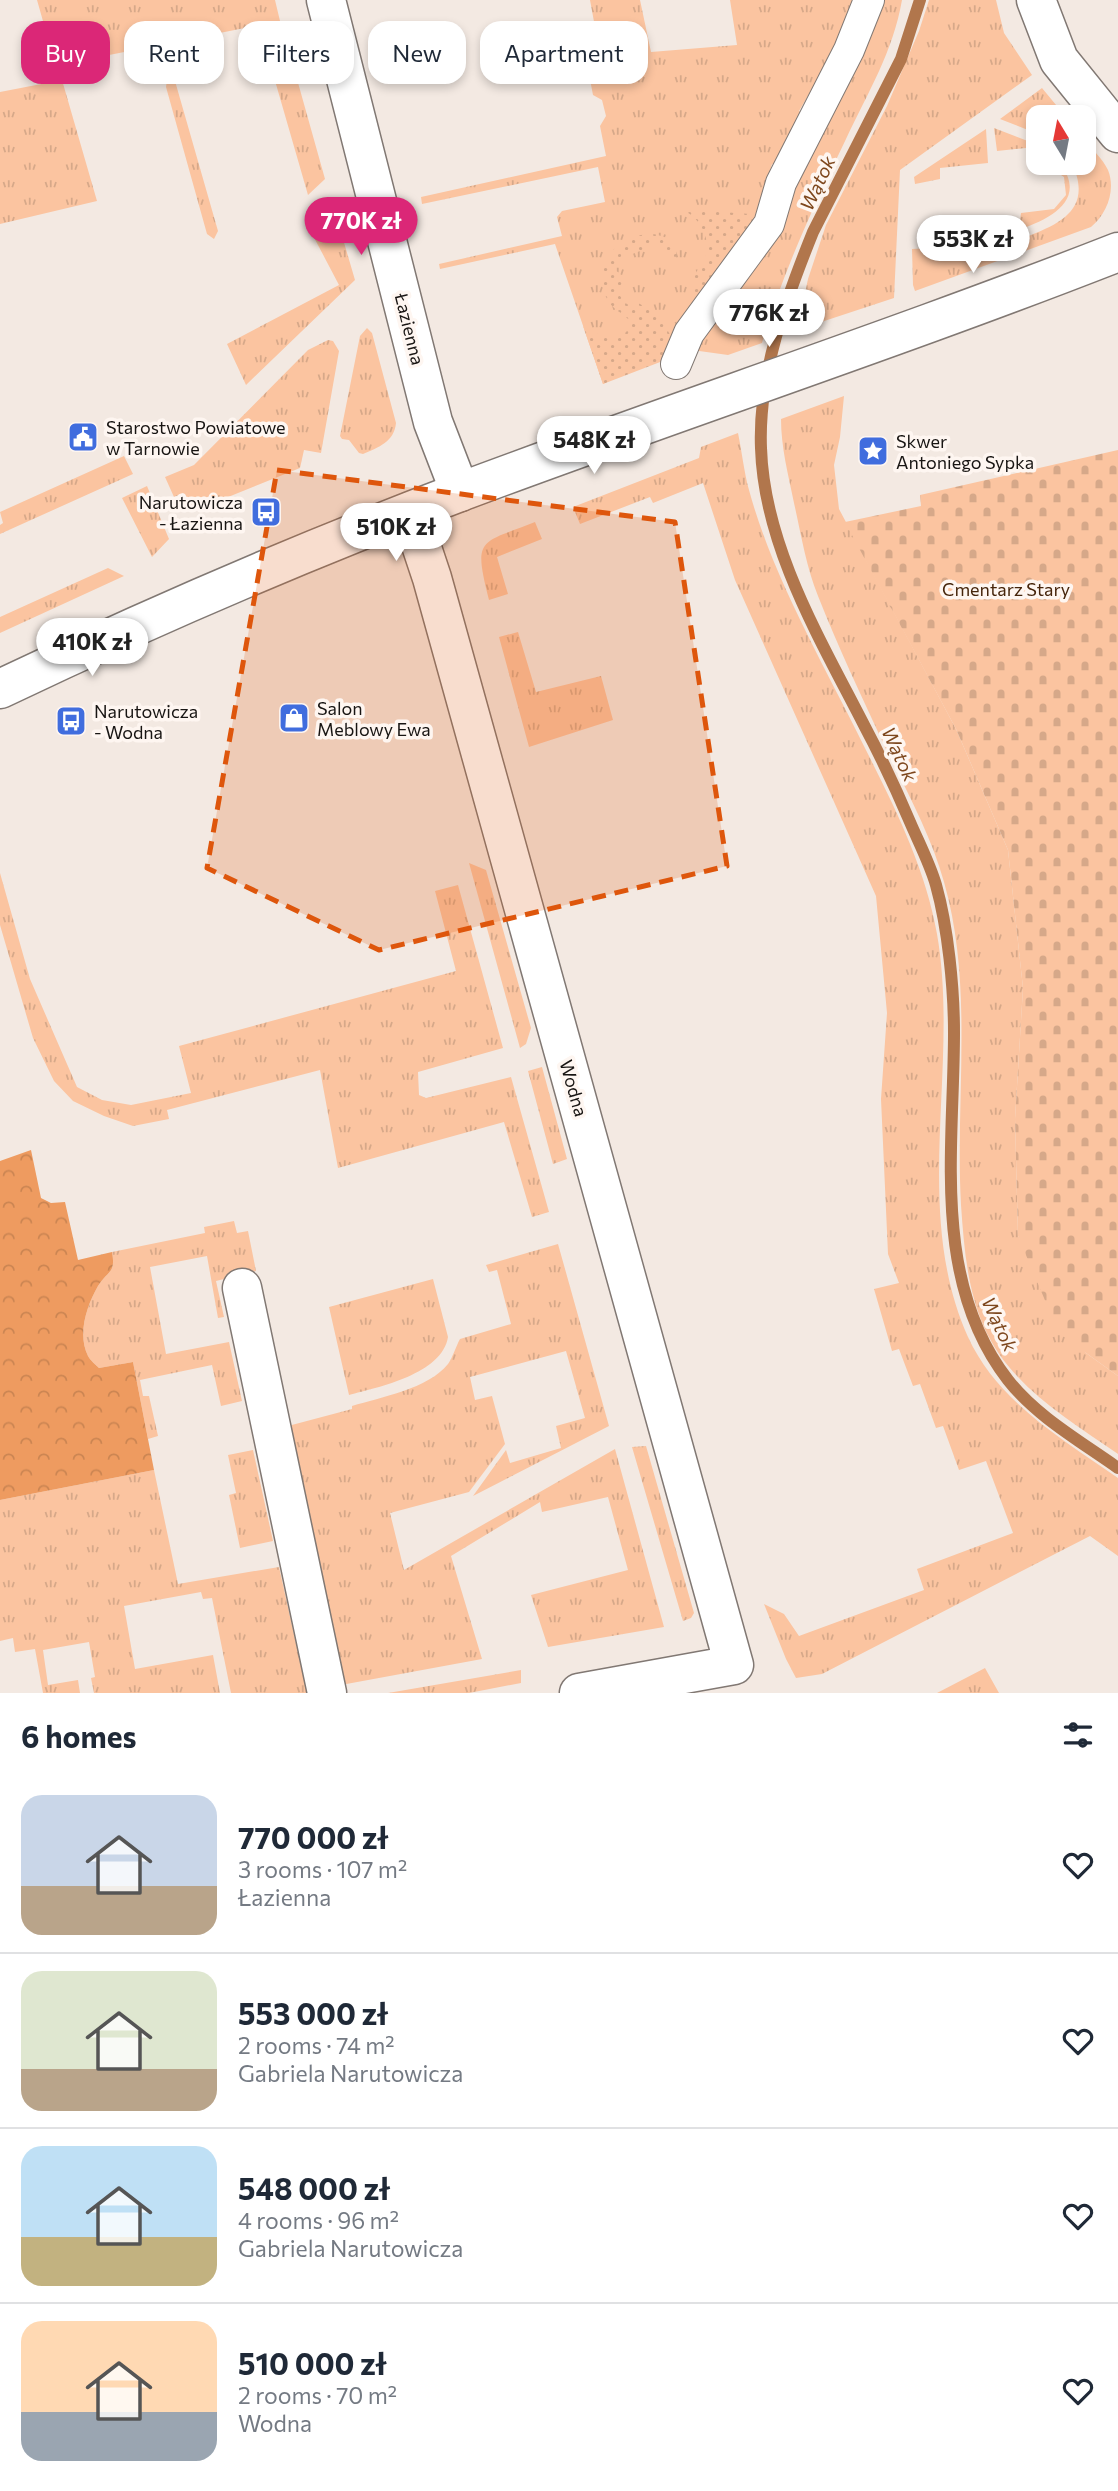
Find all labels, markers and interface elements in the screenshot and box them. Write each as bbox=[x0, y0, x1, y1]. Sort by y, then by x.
chip: Buy bbox=[21, 21, 110, 84]
chip: Rent bbox=[124, 21, 224, 84]
chip: Filters bbox=[238, 21, 354, 84]
chip: New bbox=[368, 21, 466, 84]
chip: Apartment bbox=[480, 21, 648, 84]
north arrow bbox=[1026, 105, 1096, 175]
map controls bbox=[1026, 105, 1096, 175]
water label: Wątok bbox=[794, 151, 840, 214]
pin: 770K zł bbox=[296, 198, 426, 257]
text: 770K zł bbox=[321, 206, 401, 234]
pin: 553K zł bbox=[908, 216, 1038, 275]
text: 553K zł bbox=[933, 224, 1013, 252]
street label: Łazienna bbox=[390, 290, 430, 367]
pin: 776K zł bbox=[704, 290, 834, 349]
text: 776K zł bbox=[729, 298, 809, 326]
place label: Starostwo Powiatowe w Tarnowie bbox=[106, 416, 286, 459]
pin: 548K zł bbox=[529, 416, 659, 476]
public building icon: Starostwo Powiatowe w Tarnowie bbox=[66, 420, 100, 454]
text: 548K zł bbox=[553, 425, 635, 453]
place label: Skwer Antoniego Sypka bbox=[896, 430, 1034, 473]
place icon: Skwer Antoniego Sypka bbox=[856, 434, 890, 468]
place label: Narutowicza - Łazienna bbox=[139, 491, 243, 534]
bus stop icon: Narutowicza - Łazienna bbox=[249, 495, 283, 529]
pin: 510K zł bbox=[331, 504, 461, 563]
text: 510K zł bbox=[356, 512, 436, 540]
park label: Cmentarz Stary bbox=[942, 578, 1070, 600]
pin: 410K zł bbox=[27, 618, 157, 678]
text: 410K zł bbox=[52, 627, 132, 655]
place label: Salon Meblowy Ewa bbox=[317, 697, 431, 740]
place label: Narutowicza - Wodna bbox=[94, 700, 198, 743]
shop icon: Salon Meblowy Ewa bbox=[277, 701, 311, 735]
bus stop icon: Narutowicza - Wodna bbox=[54, 704, 88, 738]
water label: Wątok bbox=[877, 723, 923, 786]
street label: Wodna bbox=[555, 1057, 593, 1119]
water label: Wątok bbox=[977, 1293, 1023, 1356]
icon: filters bbox=[1059, 1716, 1097, 1754]
text: 6 homes bbox=[21, 1717, 136, 1754]
text: 770 000 zł bbox=[238, 1818, 388, 1855]
icon: home bbox=[77, 1823, 161, 1907]
icon: heart bbox=[1059, 1846, 1097, 1884]
text: 3 rooms · 107 m² bbox=[238, 1855, 407, 1883]
text: Łazienna bbox=[238, 1883, 331, 1911]
text: 553 000 zł bbox=[238, 1994, 388, 2031]
icon: home bbox=[77, 1999, 161, 2083]
icon: heart bbox=[1059, 2022, 1097, 2060]
text: 2 rooms · 74 m² bbox=[238, 2031, 394, 2059]
text: Gabriela Narutowicza bbox=[238, 2059, 463, 2087]
text: 548 000 zł bbox=[238, 2169, 390, 2206]
icon: home bbox=[77, 2174, 161, 2258]
icon: heart bbox=[1059, 2197, 1097, 2235]
text: 4 rooms · 96 m² bbox=[238, 2206, 399, 2234]
text: Gabriela Narutowicza bbox=[238, 2234, 463, 2262]
text: 510 000 zł bbox=[238, 2344, 386, 2381]
icon: home bbox=[77, 2349, 161, 2433]
icon: heart bbox=[1059, 2372, 1097, 2410]
text: 2 rooms · 70 m² bbox=[238, 2381, 397, 2409]
text: Wodna bbox=[238, 2409, 312, 2437]

